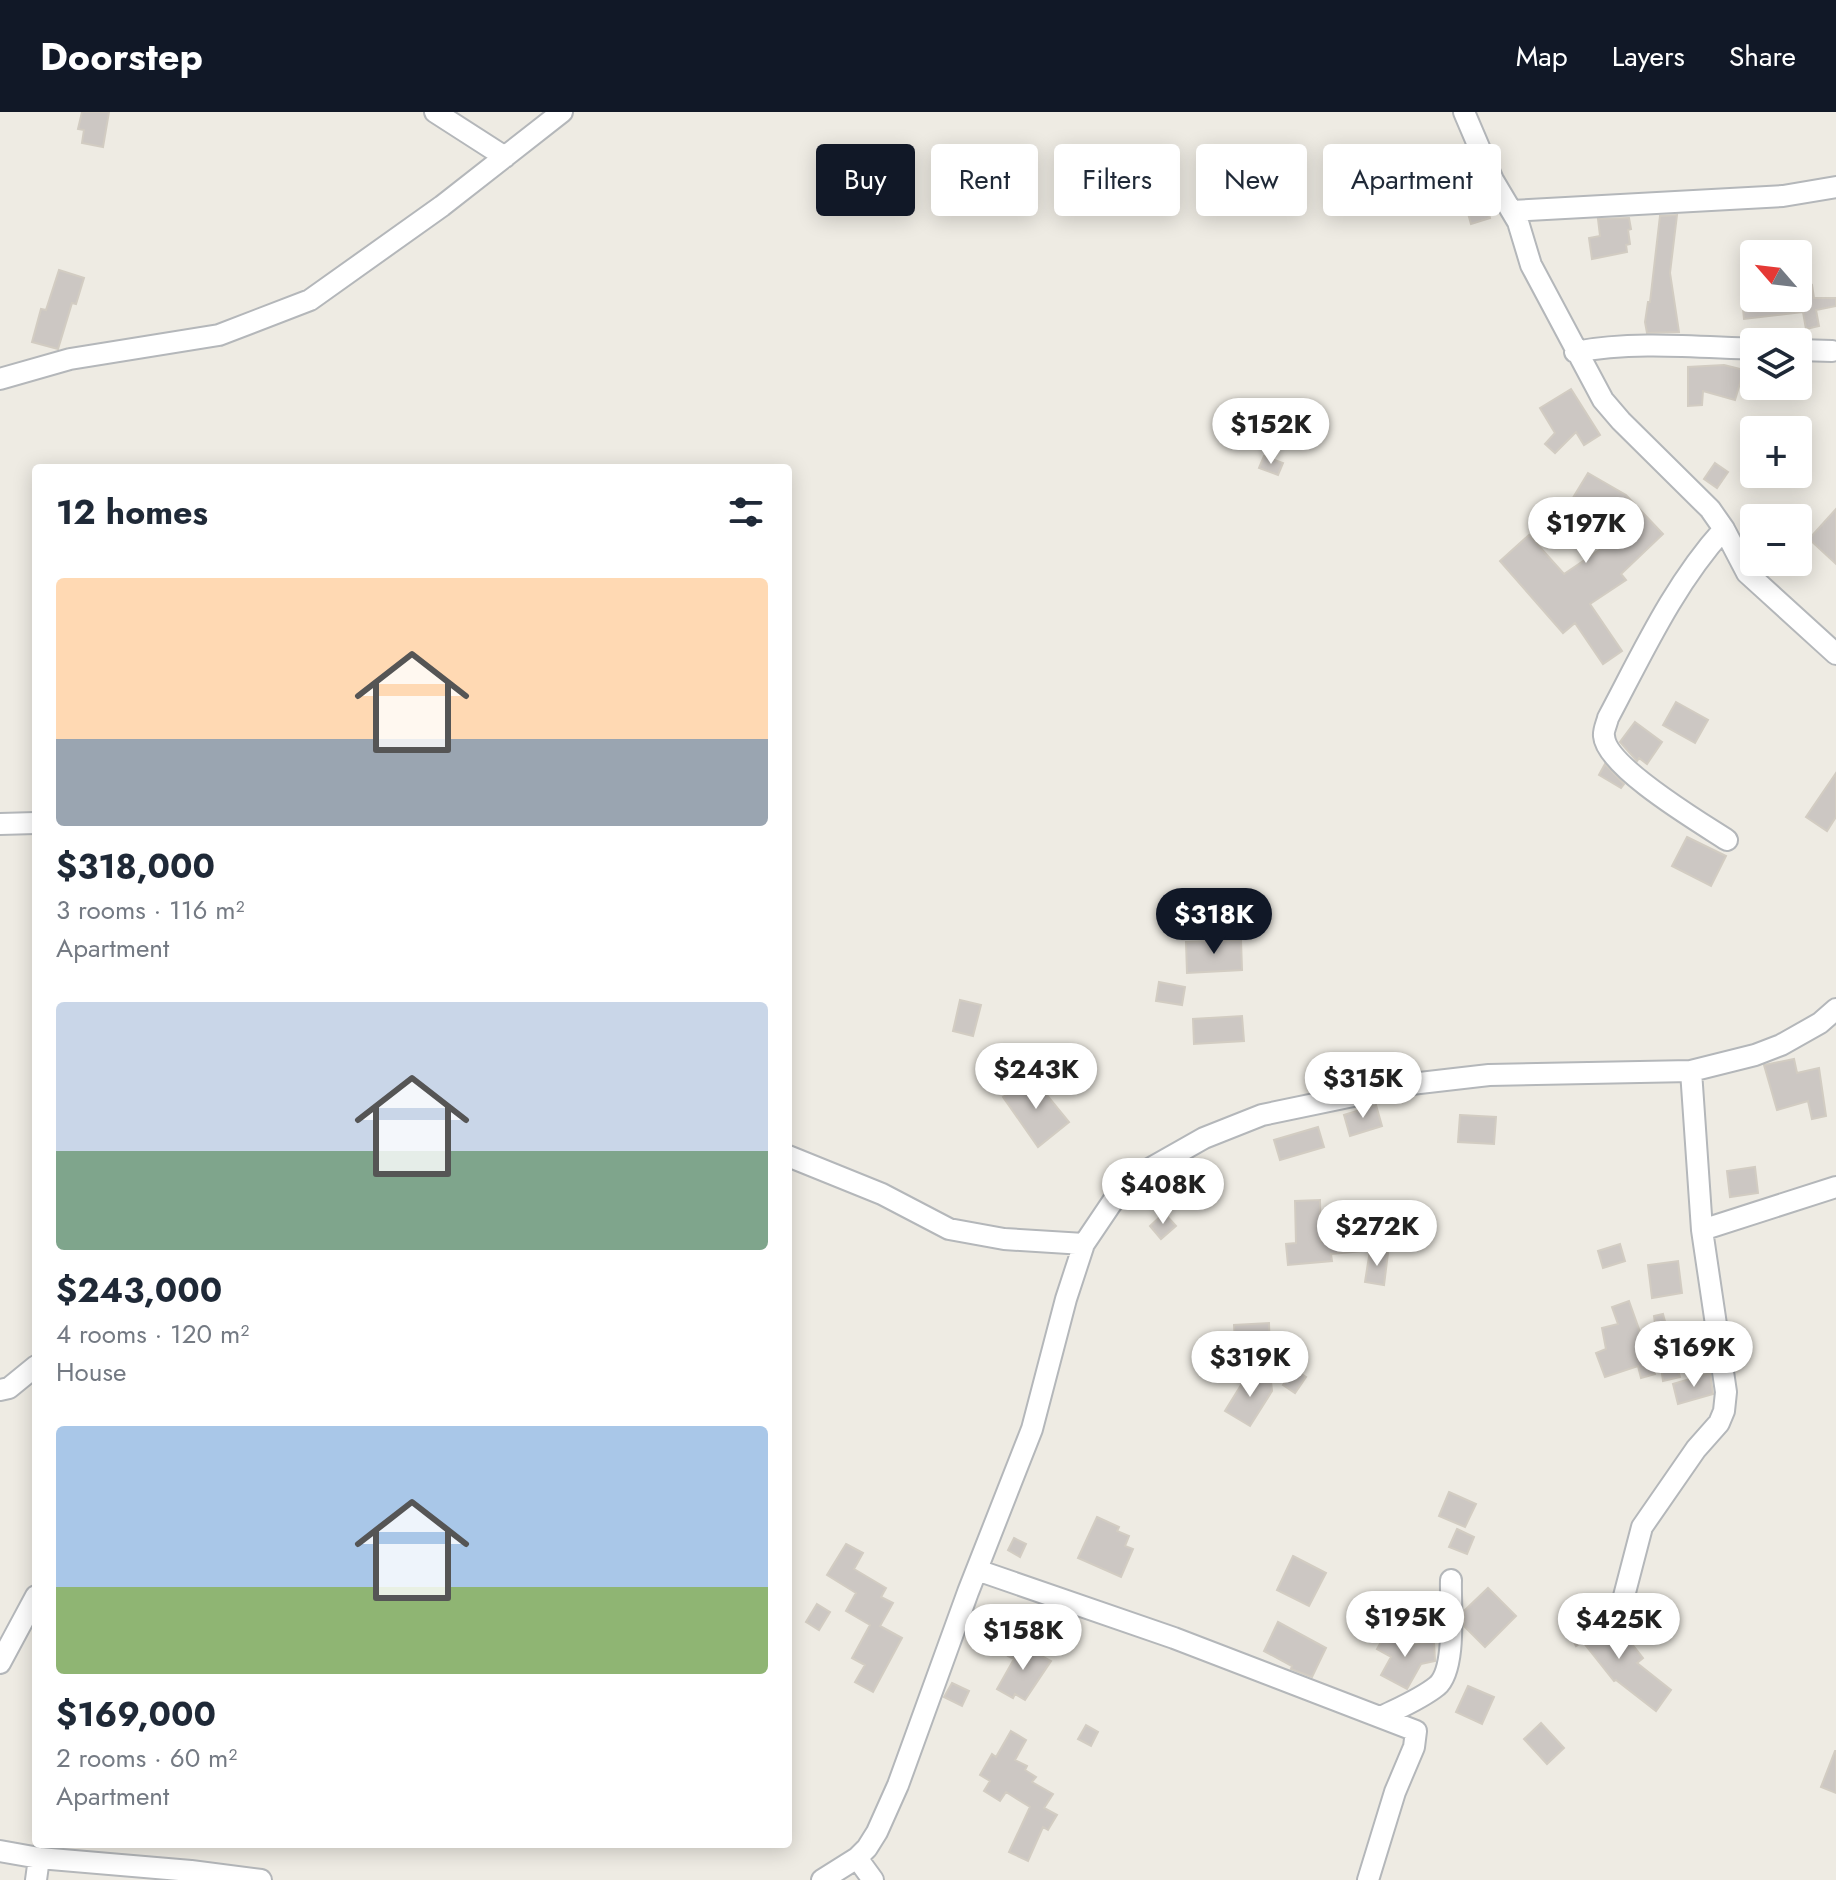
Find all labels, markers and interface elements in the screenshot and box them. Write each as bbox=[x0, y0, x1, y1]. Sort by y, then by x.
text: Doorstep bbox=[40, 29, 203, 84]
text: Map bbox=[1516, 36, 1568, 77]
text: Layers bbox=[1612, 36, 1685, 77]
text: Share bbox=[1729, 36, 1796, 77]
chip: Buy bbox=[816, 144, 915, 216]
chip: Rent bbox=[931, 144, 1038, 216]
chip: Filters bbox=[1054, 144, 1180, 216]
chip: New bbox=[1196, 144, 1307, 216]
chip: Apartment bbox=[1323, 144, 1501, 216]
north arrow bbox=[1740, 240, 1812, 312]
map controls bbox=[1740, 240, 1812, 576]
button: layers bbox=[1740, 328, 1812, 400]
pin: $152K bbox=[1215, 398, 1327, 466]
text: $152K bbox=[1230, 405, 1312, 443]
button: + bbox=[1740, 416, 1812, 488]
text: 12 homes bbox=[56, 488, 208, 537]
icon: filters bbox=[724, 490, 768, 534]
pin: $197K bbox=[1530, 497, 1642, 565]
text: $197K bbox=[1546, 504, 1626, 542]
button: − bbox=[1740, 504, 1812, 576]
icon: home bbox=[340, 630, 484, 774]
text: $318,000 bbox=[56, 842, 215, 891]
pin: $318K bbox=[1158, 888, 1270, 956]
text: 3 rooms · 116 m² bbox=[56, 891, 245, 929]
text: $318K bbox=[1174, 895, 1254, 933]
text: Apartment bbox=[56, 929, 169, 967]
pin: $243K bbox=[980, 1043, 1092, 1111]
text: $243K bbox=[993, 1050, 1079, 1088]
pin: $315K bbox=[1307, 1052, 1419, 1120]
icon: home bbox=[340, 1054, 484, 1198]
text: $315K bbox=[1323, 1059, 1403, 1097]
pin: $408K bbox=[1107, 1158, 1219, 1226]
text: $408K bbox=[1120, 1165, 1206, 1203]
pin: $272K bbox=[1321, 1200, 1433, 1268]
text: $272K bbox=[1335, 1207, 1419, 1245]
text: $243,000 bbox=[56, 1266, 222, 1315]
text: 4 rooms · 120 m² bbox=[56, 1315, 249, 1353]
pin: $169K bbox=[1638, 1321, 1750, 1389]
text: $169K bbox=[1653, 1328, 1735, 1366]
pin: $319K bbox=[1194, 1331, 1306, 1399]
text: $319K bbox=[1209, 1338, 1291, 1376]
text: House bbox=[56, 1353, 126, 1391]
icon: home bbox=[340, 1478, 484, 1622]
pin: $195K bbox=[1349, 1591, 1461, 1659]
pin: $425K bbox=[1563, 1593, 1675, 1661]
text: $195K bbox=[1364, 1598, 1446, 1636]
text: $425K bbox=[1576, 1600, 1662, 1638]
pin: $158K bbox=[967, 1604, 1079, 1672]
text: $158K bbox=[983, 1611, 1063, 1649]
text: $169,000 bbox=[56, 1690, 216, 1739]
text: 2 rooms · 60 m² bbox=[56, 1739, 237, 1777]
text: Apartment bbox=[56, 1777, 169, 1815]

